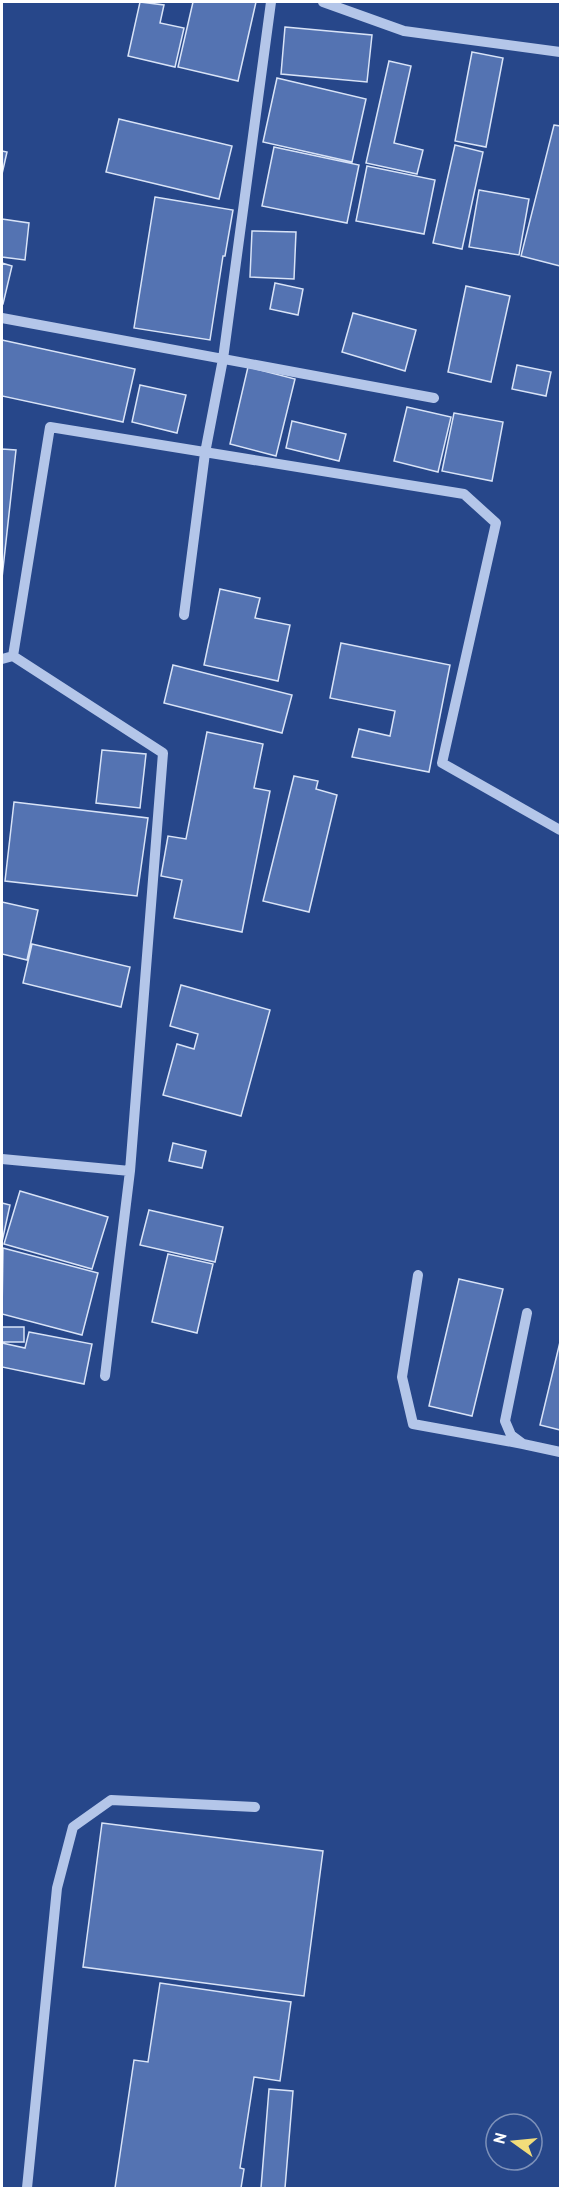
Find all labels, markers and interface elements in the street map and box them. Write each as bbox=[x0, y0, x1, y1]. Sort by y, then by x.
north arrow bbox=[484, 2112, 544, 2172]
text: N bbox=[488, 2130, 511, 2146]

